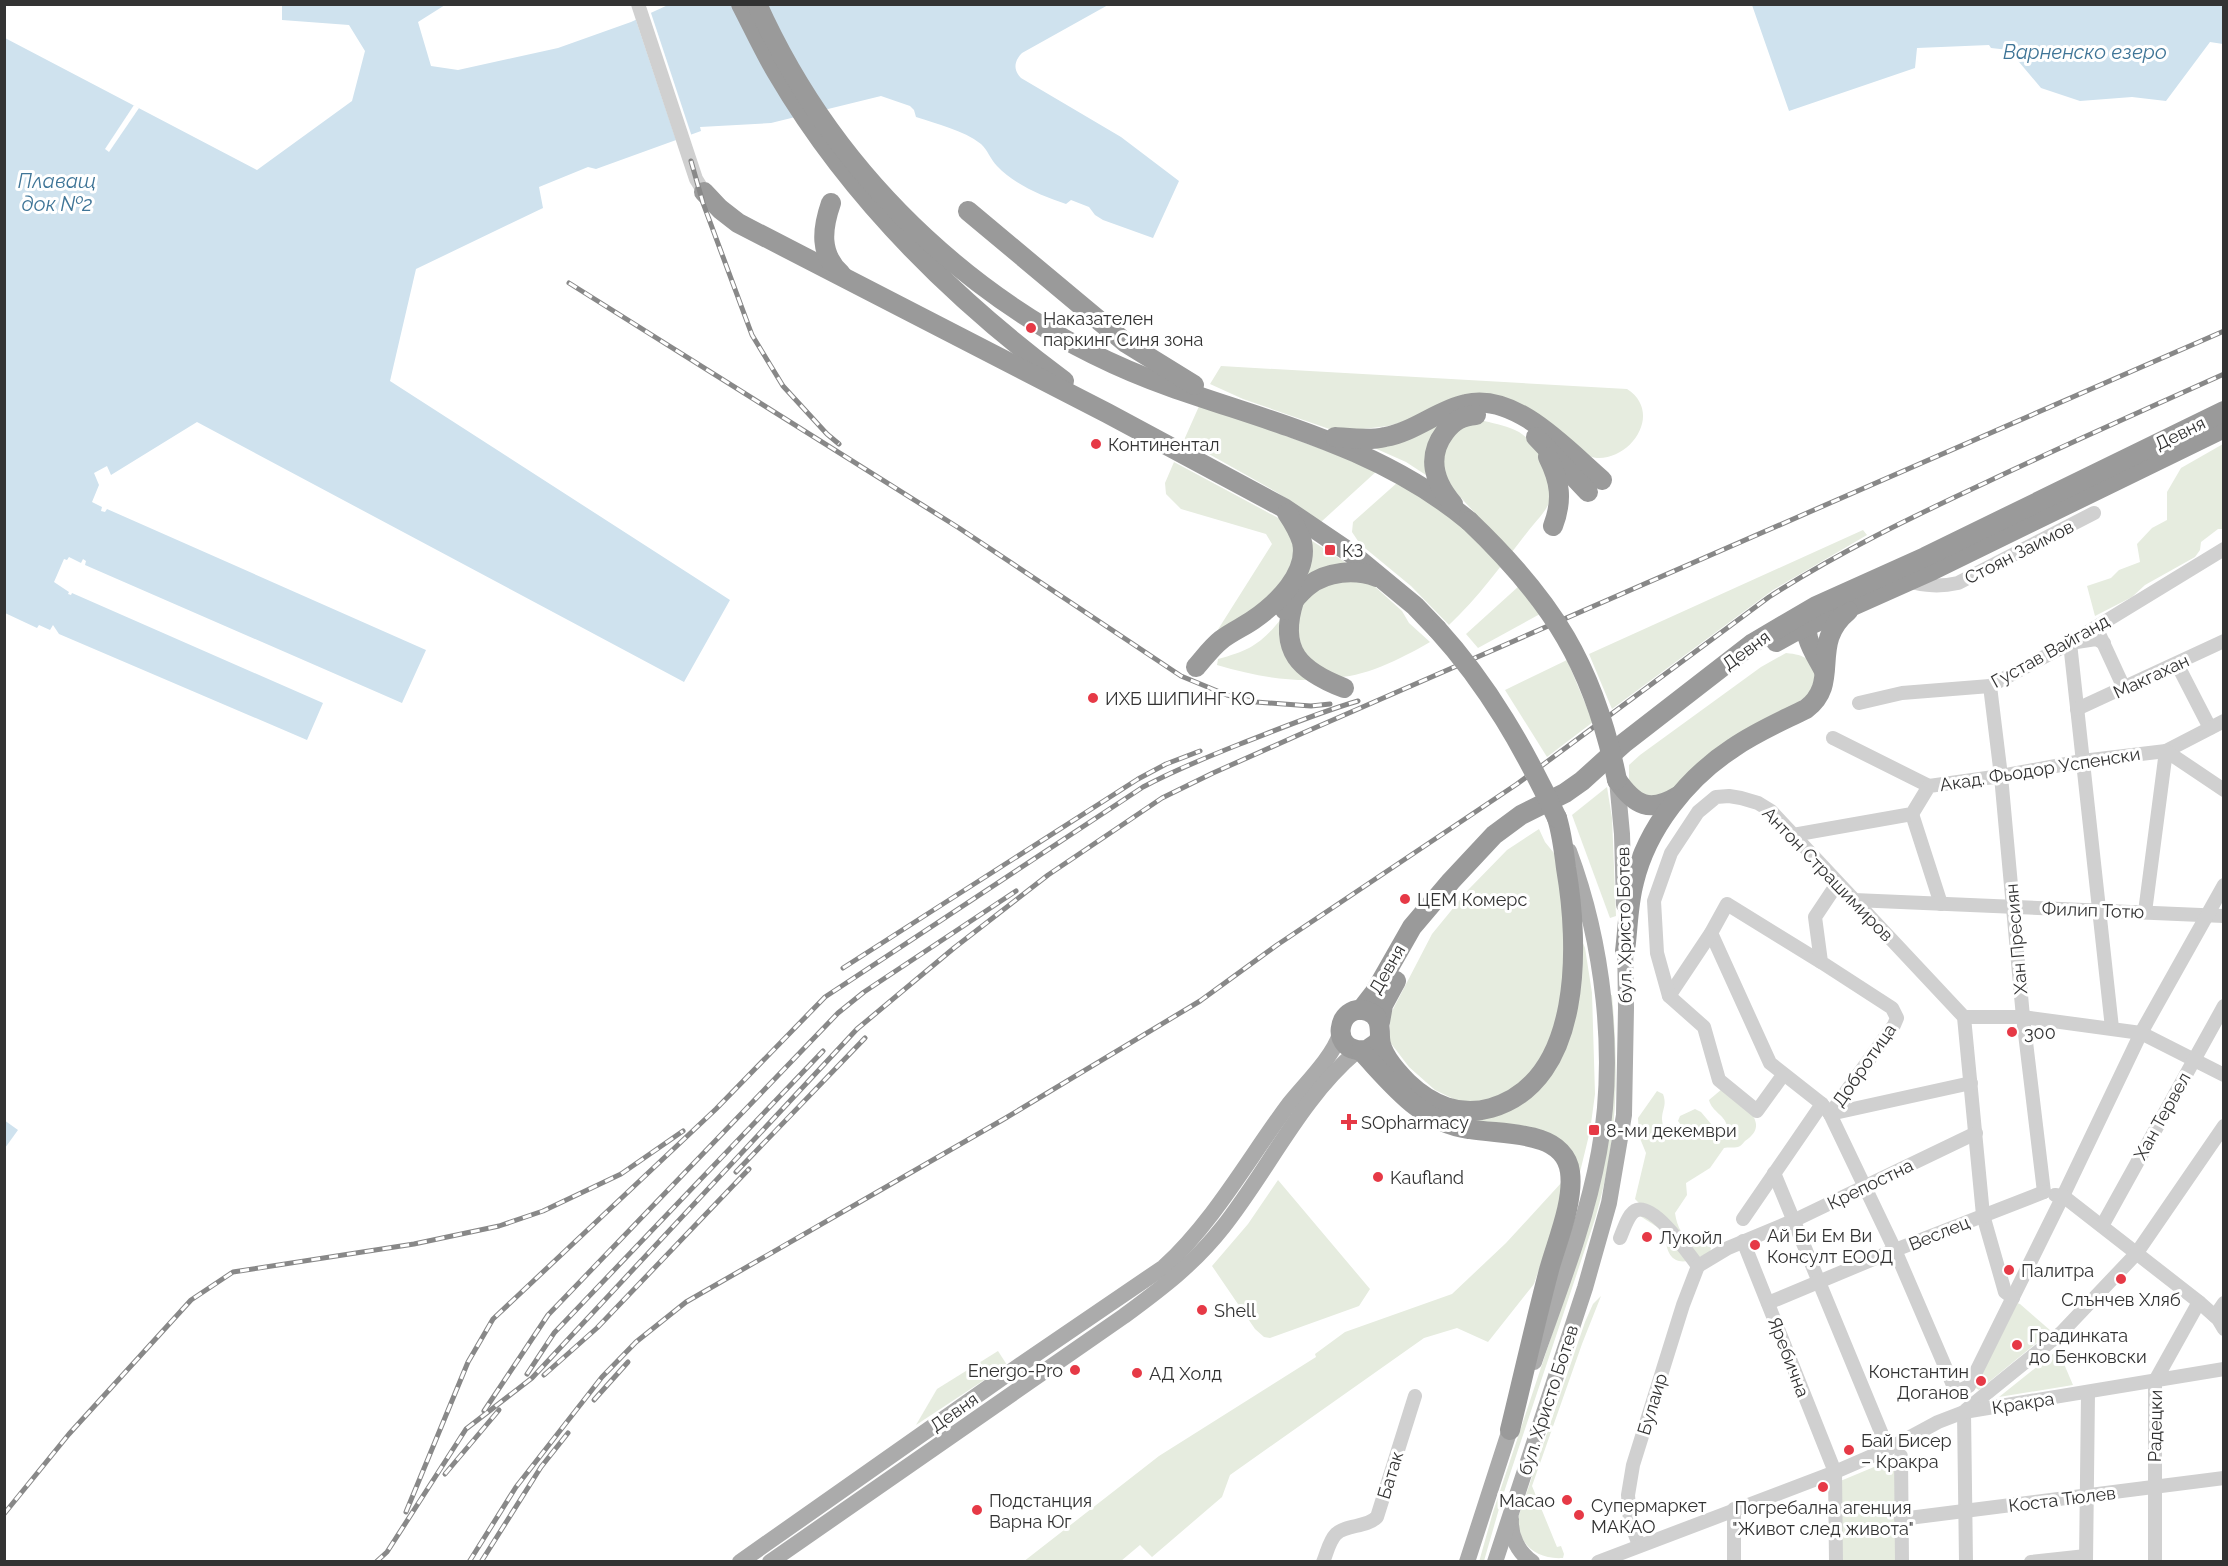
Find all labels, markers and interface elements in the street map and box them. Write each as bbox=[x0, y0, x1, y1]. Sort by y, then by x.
water label: Варненско езеро bbox=[2003, 40, 2167, 64]
water label: Плаващ док №2 bbox=[18, 169, 96, 216]
place label: Наказателен паркинг Синя зона bbox=[1043, 308, 1203, 350]
marker: Наказателен паркинг Синя зона bbox=[1024, 321, 1038, 335]
street label: Девня bbox=[2151, 412, 2209, 454]
place label: Континентал bbox=[1108, 434, 1219, 455]
marker: Континентал bbox=[1089, 437, 1103, 451]
street label: Стоян Заимов bbox=[1961, 516, 2077, 588]
place label: КЗ bbox=[1342, 540, 1363, 561]
marker: КЗ bbox=[1323, 543, 1337, 557]
street label: Густав Вайганд bbox=[1987, 610, 2113, 692]
street label: Девня bbox=[1718, 626, 1774, 674]
street label: Макгахан bbox=[2110, 649, 2192, 703]
place label: ИХБ ШИПИНГ КО bbox=[1105, 688, 1255, 709]
marker: ИХБ ШИПИНГ КО bbox=[1086, 691, 1100, 705]
street label: Акад. Фьодор Успенски bbox=[1938, 743, 2142, 795]
street label: Антон Страшимиров bbox=[1758, 802, 1898, 946]
street label: бул. Христо Ботев bbox=[1612, 846, 1636, 1004]
street label: Хан Пресиян bbox=[2001, 883, 2031, 995]
place label: ЦЕМ Комерс bbox=[1417, 889, 1527, 910]
marker: ЦЕМ Комерс bbox=[1398, 892, 1412, 906]
street label: Филип Тотю bbox=[2041, 898, 2145, 922]
street label: Девня bbox=[1365, 941, 1409, 997]
street label: Добротица bbox=[1828, 1019, 1900, 1111]
place label: 300 bbox=[2024, 1022, 2056, 1043]
marker: 300 bbox=[2005, 1025, 2019, 1039]
street label: Хан Тервел bbox=[2129, 1069, 2195, 1163]
place label: SOpharmacy bbox=[1361, 1112, 1469, 1133]
marker: SOpharmacy bbox=[1342, 1115, 1356, 1129]
place label: 8-ми декември bbox=[1606, 1120, 1737, 1141]
marker: 8-ми декември bbox=[1587, 1123, 1601, 1137]
street label: Крепостна bbox=[1824, 1154, 1916, 1214]
place label: Kaufland bbox=[1390, 1167, 1464, 1188]
marker: Kaufland bbox=[1371, 1170, 1385, 1184]
street label: Веслец bbox=[1906, 1211, 1972, 1255]
place label: Ай Би Ем Ви Консулт ЕООД bbox=[1767, 1225, 1893, 1267]
place label: Лукойл bbox=[1659, 1227, 1722, 1248]
marker: Лукойл bbox=[1640, 1230, 1654, 1244]
marker: Ай Би Ем Ви Консулт ЕООД bbox=[1748, 1238, 1762, 1252]
place label: Палитра bbox=[2021, 1260, 2094, 1281]
marker: Палитра bbox=[2002, 1263, 2016, 1277]
marker: Слънчев Хляб bbox=[2114, 1272, 2128, 1286]
place label: Слънчев Хляб bbox=[2061, 1289, 2181, 1310]
place label: Shell bbox=[1214, 1300, 1256, 1321]
marker: Shell bbox=[1195, 1303, 1209, 1317]
street label: Яребична bbox=[1764, 1314, 1814, 1400]
street label: бул. Христо Ботев bbox=[1514, 1322, 1582, 1478]
place label: Градинката до Бенковски bbox=[2029, 1325, 2147, 1367]
marker: Градинката до Бенковски bbox=[2010, 1338, 2024, 1352]
place label: Energo-Pro bbox=[968, 1360, 1063, 1381]
place label: Константин Доганов bbox=[1868, 1361, 1969, 1403]
marker: Energo-Pro bbox=[1068, 1363, 1082, 1377]
place label: АД Холд bbox=[1149, 1363, 1222, 1384]
marker: АД Холд bbox=[1130, 1366, 1144, 1380]
street label: Булаир bbox=[1633, 1371, 1671, 1437]
marker: Константин Доганов bbox=[1974, 1374, 1988, 1388]
street label: Девня bbox=[926, 1388, 982, 1436]
street label: Кракра bbox=[1990, 1388, 2056, 1418]
street label: Радецки bbox=[2144, 1390, 2166, 1462]
place label: Бай Бисер – Кракра bbox=[1861, 1430, 1952, 1472]
marker: Бай Бисер – Кракра bbox=[1842, 1443, 1856, 1457]
street label: Батак bbox=[1373, 1448, 1407, 1502]
marker: Погребална агенция "Живот след живота" bbox=[1816, 1480, 1830, 1494]
street label: Коста Тюлев bbox=[2007, 1482, 2117, 1516]
place label: Подстанция Варна Юг bbox=[989, 1490, 1092, 1532]
place label: Macao bbox=[1499, 1490, 1555, 1511]
marker: Macao bbox=[1560, 1493, 1574, 1507]
place label: Супермаркет МАКАО bbox=[1591, 1495, 1707, 1537]
place label: Погребална агенция "Живот след живота" bbox=[1732, 1497, 1914, 1539]
marker: Подстанция Варна Юг bbox=[970, 1503, 984, 1517]
marker: Супермаркет МАКАО bbox=[1572, 1508, 1586, 1522]

